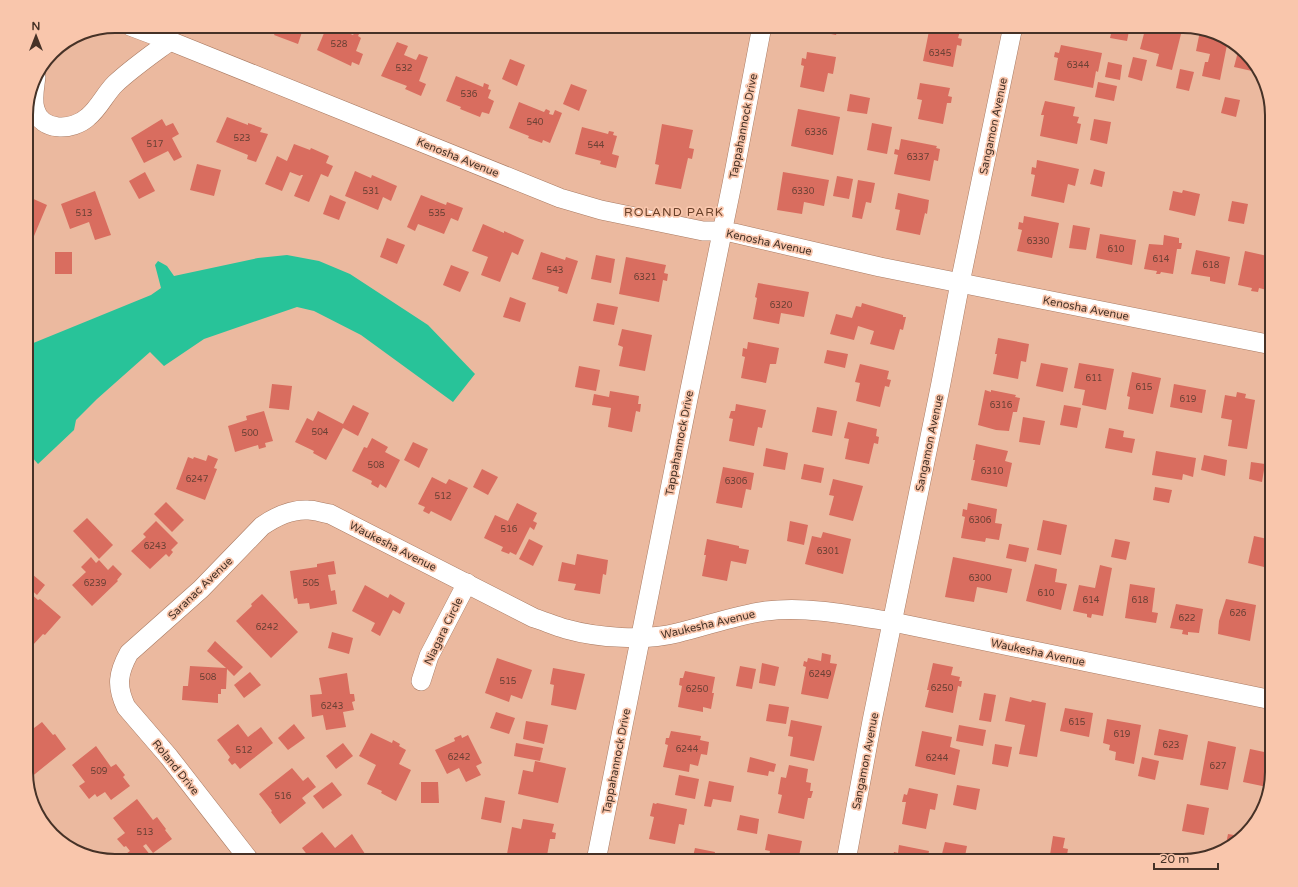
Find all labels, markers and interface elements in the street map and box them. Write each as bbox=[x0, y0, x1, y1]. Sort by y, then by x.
north arrow bbox=[16, 16, 56, 56]
text: N bbox=[32, 20, 40, 33]
house number: 528 bbox=[331, 39, 348, 50]
house number: 6345 bbox=[929, 48, 952, 59]
house number: 6344 bbox=[1067, 60, 1090, 71]
house number: 532 bbox=[396, 63, 412, 74]
street label: Tappahannock Drive bbox=[727, 72, 760, 180]
street label: Sangamon Avenue bbox=[977, 77, 1010, 176]
house number: 536 bbox=[461, 89, 478, 100]
house number: 540 bbox=[527, 117, 544, 128]
house number: 6336 bbox=[805, 127, 828, 138]
house number: 523 bbox=[234, 133, 250, 144]
street label: Kenosha Avenue bbox=[415, 135, 501, 180]
house number: 517 bbox=[147, 139, 164, 150]
house number: 544 bbox=[588, 140, 605, 151]
house number: 6337 bbox=[907, 152, 930, 163]
house number: 531 bbox=[363, 186, 379, 197]
house number: 6330 bbox=[792, 186, 815, 197]
district label: ROLAND PARK bbox=[624, 205, 724, 219]
house number: 513 bbox=[76, 208, 92, 219]
house number: 535 bbox=[429, 208, 446, 219]
street label: Kenosha Avenue bbox=[725, 227, 813, 258]
house number: 6330 bbox=[1027, 236, 1050, 247]
house number: 610 bbox=[1108, 244, 1125, 255]
house number: 614 bbox=[1153, 254, 1170, 265]
house number: 618 bbox=[1203, 260, 1220, 271]
house number: 543 bbox=[547, 265, 563, 276]
house number: 6321 bbox=[634, 272, 656, 283]
street label: Kenosha Avenue bbox=[1042, 294, 1130, 323]
house number: 6320 bbox=[770, 300, 793, 311]
house number: 611 bbox=[1086, 373, 1102, 384]
house number: 615 bbox=[1136, 382, 1153, 393]
street label: Tappahannock Drive bbox=[663, 389, 696, 497]
street label: Sangamon Avenue bbox=[913, 394, 946, 493]
house number: 619 bbox=[1180, 394, 1197, 405]
house number: 6316 bbox=[990, 400, 1013, 411]
house number: 504 bbox=[312, 427, 329, 438]
house number: 500 bbox=[242, 428, 259, 439]
house number: 508 bbox=[368, 460, 385, 471]
house number: 6310 bbox=[981, 466, 1004, 477]
house number: 6247 bbox=[186, 474, 209, 485]
house number: 6306 bbox=[725, 476, 748, 487]
house number: 512 bbox=[435, 491, 451, 502]
house number: 6306 bbox=[969, 515, 992, 526]
street label: Waukesha Avenue bbox=[347, 519, 439, 574]
house number: 516 bbox=[501, 524, 518, 535]
house number: 6243 bbox=[144, 541, 166, 552]
house number: 6301 bbox=[817, 546, 839, 557]
street label: Saranac Avenue bbox=[166, 554, 235, 622]
house number: 6300 bbox=[969, 573, 992, 584]
house number: 6239 bbox=[84, 578, 107, 589]
house number: 505 bbox=[303, 578, 320, 589]
house number: 610 bbox=[1038, 588, 1055, 599]
street label: Niagara Circle bbox=[422, 595, 465, 667]
house number: 614 bbox=[1083, 595, 1100, 606]
house number: 618 bbox=[1132, 595, 1149, 606]
street label: Waukesha Avenue bbox=[660, 607, 756, 642]
house number: 626 bbox=[1230, 608, 1247, 619]
house number: 622 bbox=[1179, 613, 1195, 624]
house number: 6242 bbox=[256, 622, 278, 633]
street label: Waukesha Avenue bbox=[990, 636, 1086, 669]
house number: 6249 bbox=[809, 669, 832, 680]
house number: 508 bbox=[200, 672, 217, 683]
house number: 515 bbox=[500, 676, 517, 687]
house number: 6250 bbox=[931, 683, 954, 694]
house number: 6250 bbox=[686, 684, 709, 695]
house number: 6243 bbox=[321, 701, 343, 712]
street label: Tappahannock Drive bbox=[600, 707, 633, 815]
street label: Sangamon Avenue bbox=[850, 712, 881, 811]
house number: 615 bbox=[1069, 717, 1086, 728]
house number: 619 bbox=[1114, 729, 1131, 740]
street label: Roland Drive bbox=[149, 737, 202, 797]
house number: 623 bbox=[1163, 740, 1179, 751]
house number: 6244 bbox=[676, 744, 699, 755]
house number: 512 bbox=[236, 745, 252, 756]
house number: 6242 bbox=[448, 752, 470, 763]
house number: 6244 bbox=[926, 753, 949, 764]
house number: 627 bbox=[1210, 761, 1227, 772]
house number: 509 bbox=[91, 766, 108, 777]
house number: 516 bbox=[275, 791, 292, 802]
house number: 513 bbox=[137, 827, 153, 838]
scale bar bbox=[1154, 845, 1218, 871]
text: 20 m bbox=[1160, 852, 1189, 866]

